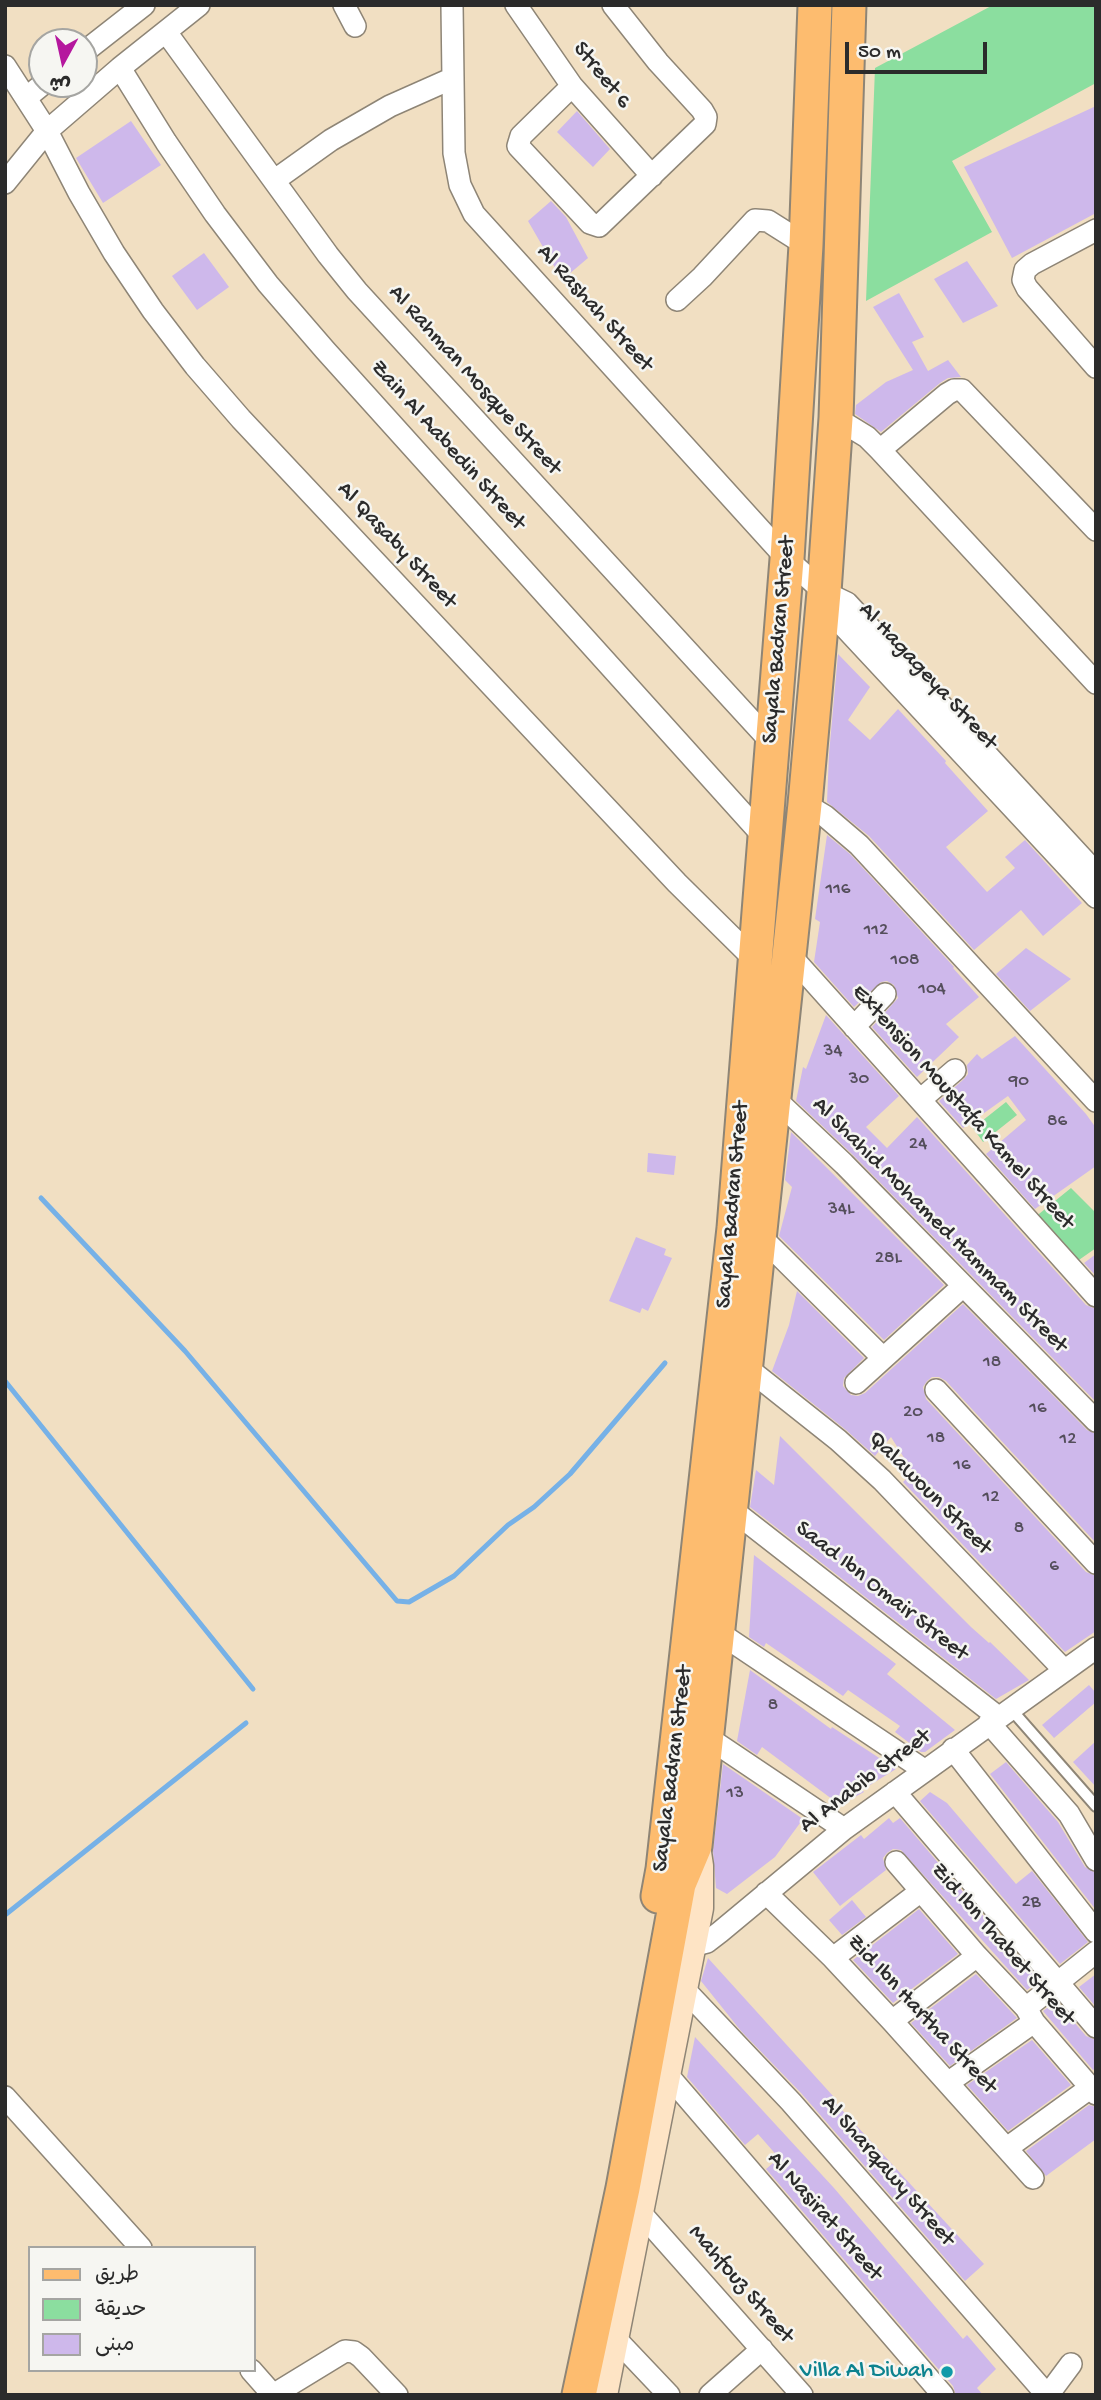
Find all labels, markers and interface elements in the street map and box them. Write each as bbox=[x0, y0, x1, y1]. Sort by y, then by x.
north arrow bbox=[28, 28, 98, 98]
scale bar bbox=[849, 28, 991, 72]
street label: Street 6 bbox=[566, 37, 636, 115]
text: 50 m bbox=[858, 41, 901, 66]
text: ش bbox=[48, 69, 72, 95]
street label: Al Rashah Street bbox=[530, 240, 658, 378]
street label: Al Rahman Mosque Street bbox=[381, 280, 567, 482]
street label: Zain Al Aabedin Street bbox=[363, 355, 531, 537]
street label: Al Qasaby Street bbox=[330, 477, 462, 615]
street label: Sayala Badran Street bbox=[757, 535, 803, 745]
street label: Al Hagageya Street bbox=[852, 598, 1002, 756]
house number: 116 bbox=[826, 879, 850, 901]
house number: 112 bbox=[864, 920, 888, 942]
house number: 108 bbox=[891, 950, 919, 972]
house number: 104 bbox=[918, 979, 946, 1001]
street label: Extension Moustafa Kamel Street bbox=[845, 980, 1079, 1236]
house number: 34 bbox=[824, 1041, 842, 1063]
house number: 30 bbox=[849, 1069, 869, 1091]
house number: 90 bbox=[1009, 1071, 1029, 1093]
street label: Al Shahid Mohamed Hammam Street bbox=[805, 1092, 1073, 1360]
street label: Sayala Badran Street bbox=[711, 1100, 757, 1310]
house number: 86 bbox=[1047, 1111, 1067, 1133]
house number: 24 bbox=[909, 1134, 927, 1156]
house number: 34L bbox=[828, 1199, 854, 1221]
house number: 28L bbox=[875, 1248, 901, 1270]
house number: 18 bbox=[983, 1352, 1001, 1374]
house number: 16 bbox=[1029, 1398, 1047, 1420]
house number: 20 bbox=[903, 1402, 923, 1424]
street label: Qalawoun Street bbox=[861, 1426, 997, 1562]
house number: 18 bbox=[927, 1428, 945, 1450]
house number: 12 bbox=[1060, 1429, 1076, 1451]
house number: 16 bbox=[953, 1455, 971, 1477]
house number: 12 bbox=[983, 1487, 999, 1509]
street label: Saad Ibn Omair Street bbox=[789, 1516, 973, 1668]
house number: 8 bbox=[1014, 1518, 1024, 1540]
house number: 6 bbox=[1049, 1556, 1059, 1578]
street label: Sayala Badran Street bbox=[648, 1664, 700, 1874]
house number: 8 bbox=[768, 1695, 778, 1717]
street label: Al Anabib Street bbox=[795, 1724, 937, 1840]
house number: 13 bbox=[726, 1783, 744, 1805]
street label: Zid Ibn Thabet Street bbox=[924, 1858, 1080, 2032]
house number: 2B bbox=[1021, 1892, 1041, 1914]
street label: Zid Ibn Hartha Street bbox=[840, 1929, 1002, 2101]
street label: Al Sharqawy Street bbox=[814, 2091, 960, 2253]
street label: Al Nasirat Street bbox=[760, 2147, 888, 2287]
street label: Mahfouz Street bbox=[681, 2220, 799, 2350]
legend bbox=[28, 2246, 256, 2372]
text: طريق bbox=[95, 2264, 139, 2289]
text: حديقة bbox=[95, 2299, 146, 2324]
text: مبنى bbox=[95, 2334, 134, 2359]
place label: Villa Al Diwah bbox=[800, 2358, 933, 2386]
marker: Villa Al Diwah bbox=[939, 2364, 955, 2380]

